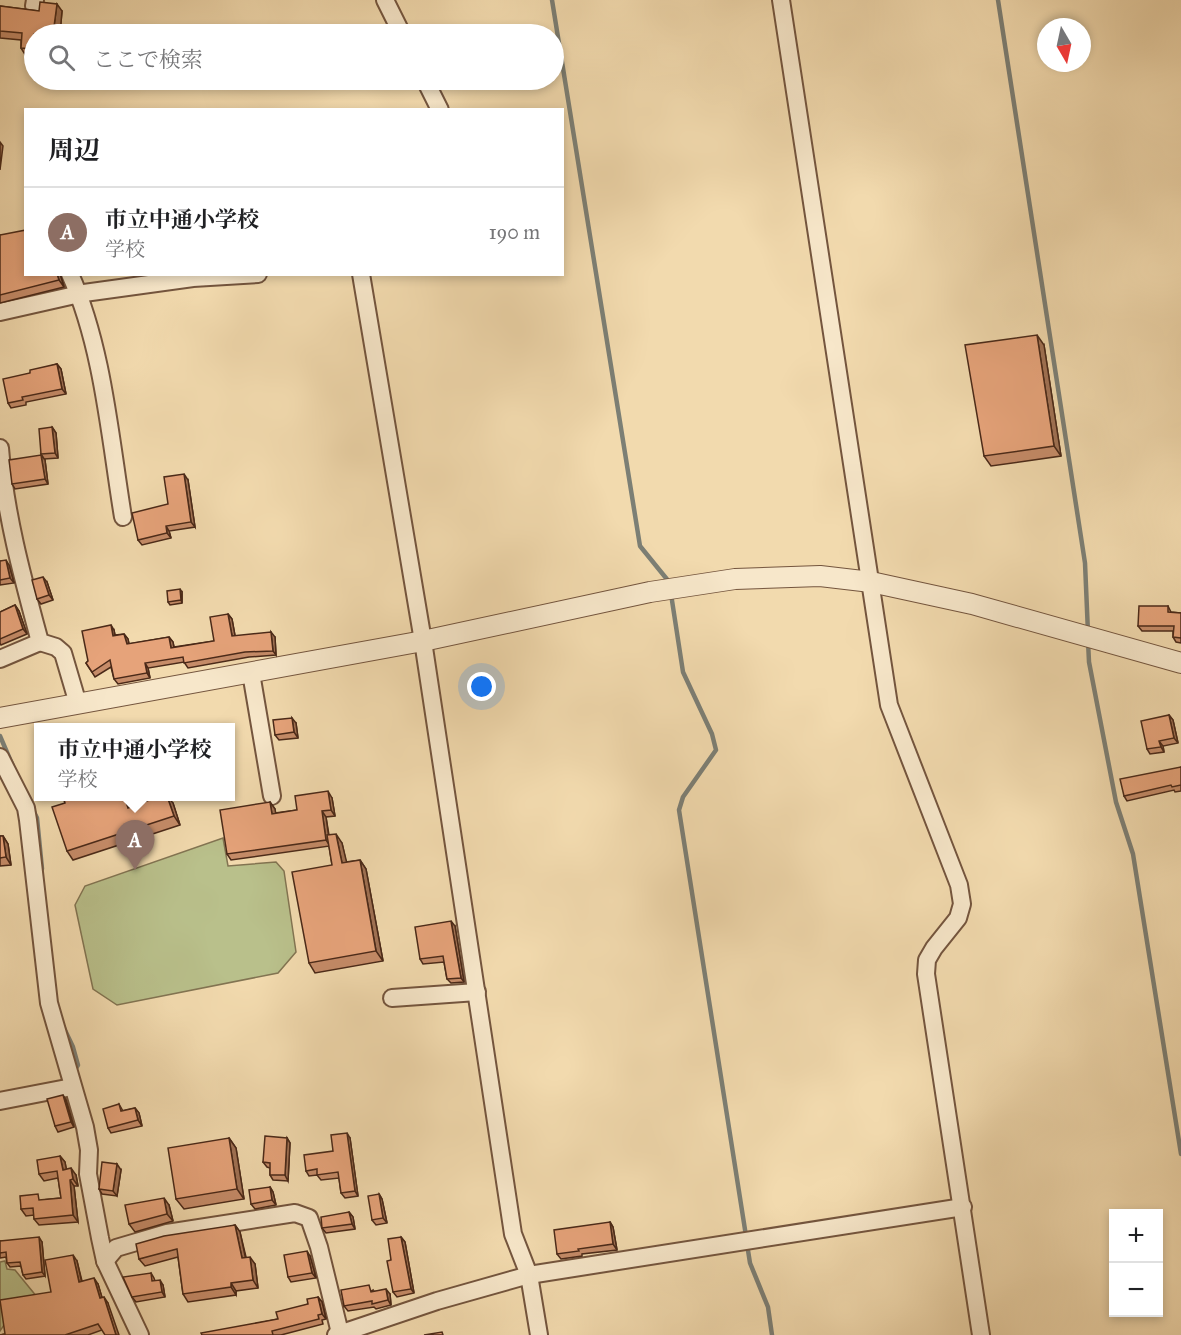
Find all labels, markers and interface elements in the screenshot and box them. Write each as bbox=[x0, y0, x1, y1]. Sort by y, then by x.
north arrow bbox=[1037, 18, 1091, 72]
search box bbox=[24, 24, 564, 90]
icon: search bbox=[45, 41, 78, 74]
text: ここで検索 bbox=[93, 46, 203, 73]
text: 周辺 bbox=[48, 134, 100, 166]
text: 市立中通小学校 bbox=[105, 206, 259, 233]
text: A bbox=[61, 220, 74, 244]
text: 190 m bbox=[489, 220, 540, 244]
text: 学校 bbox=[105, 237, 145, 261]
your location bbox=[467, 672, 496, 701]
popup bbox=[34, 723, 235, 801]
text: 市立中通小学校 bbox=[57, 736, 212, 763]
text: 学校 bbox=[57, 767, 97, 791]
pin: A bbox=[116, 820, 154, 870]
map controls bbox=[1109, 1209, 1163, 1317]
button: + bbox=[1109, 1209, 1163, 1263]
button: − bbox=[1109, 1263, 1163, 1317]

